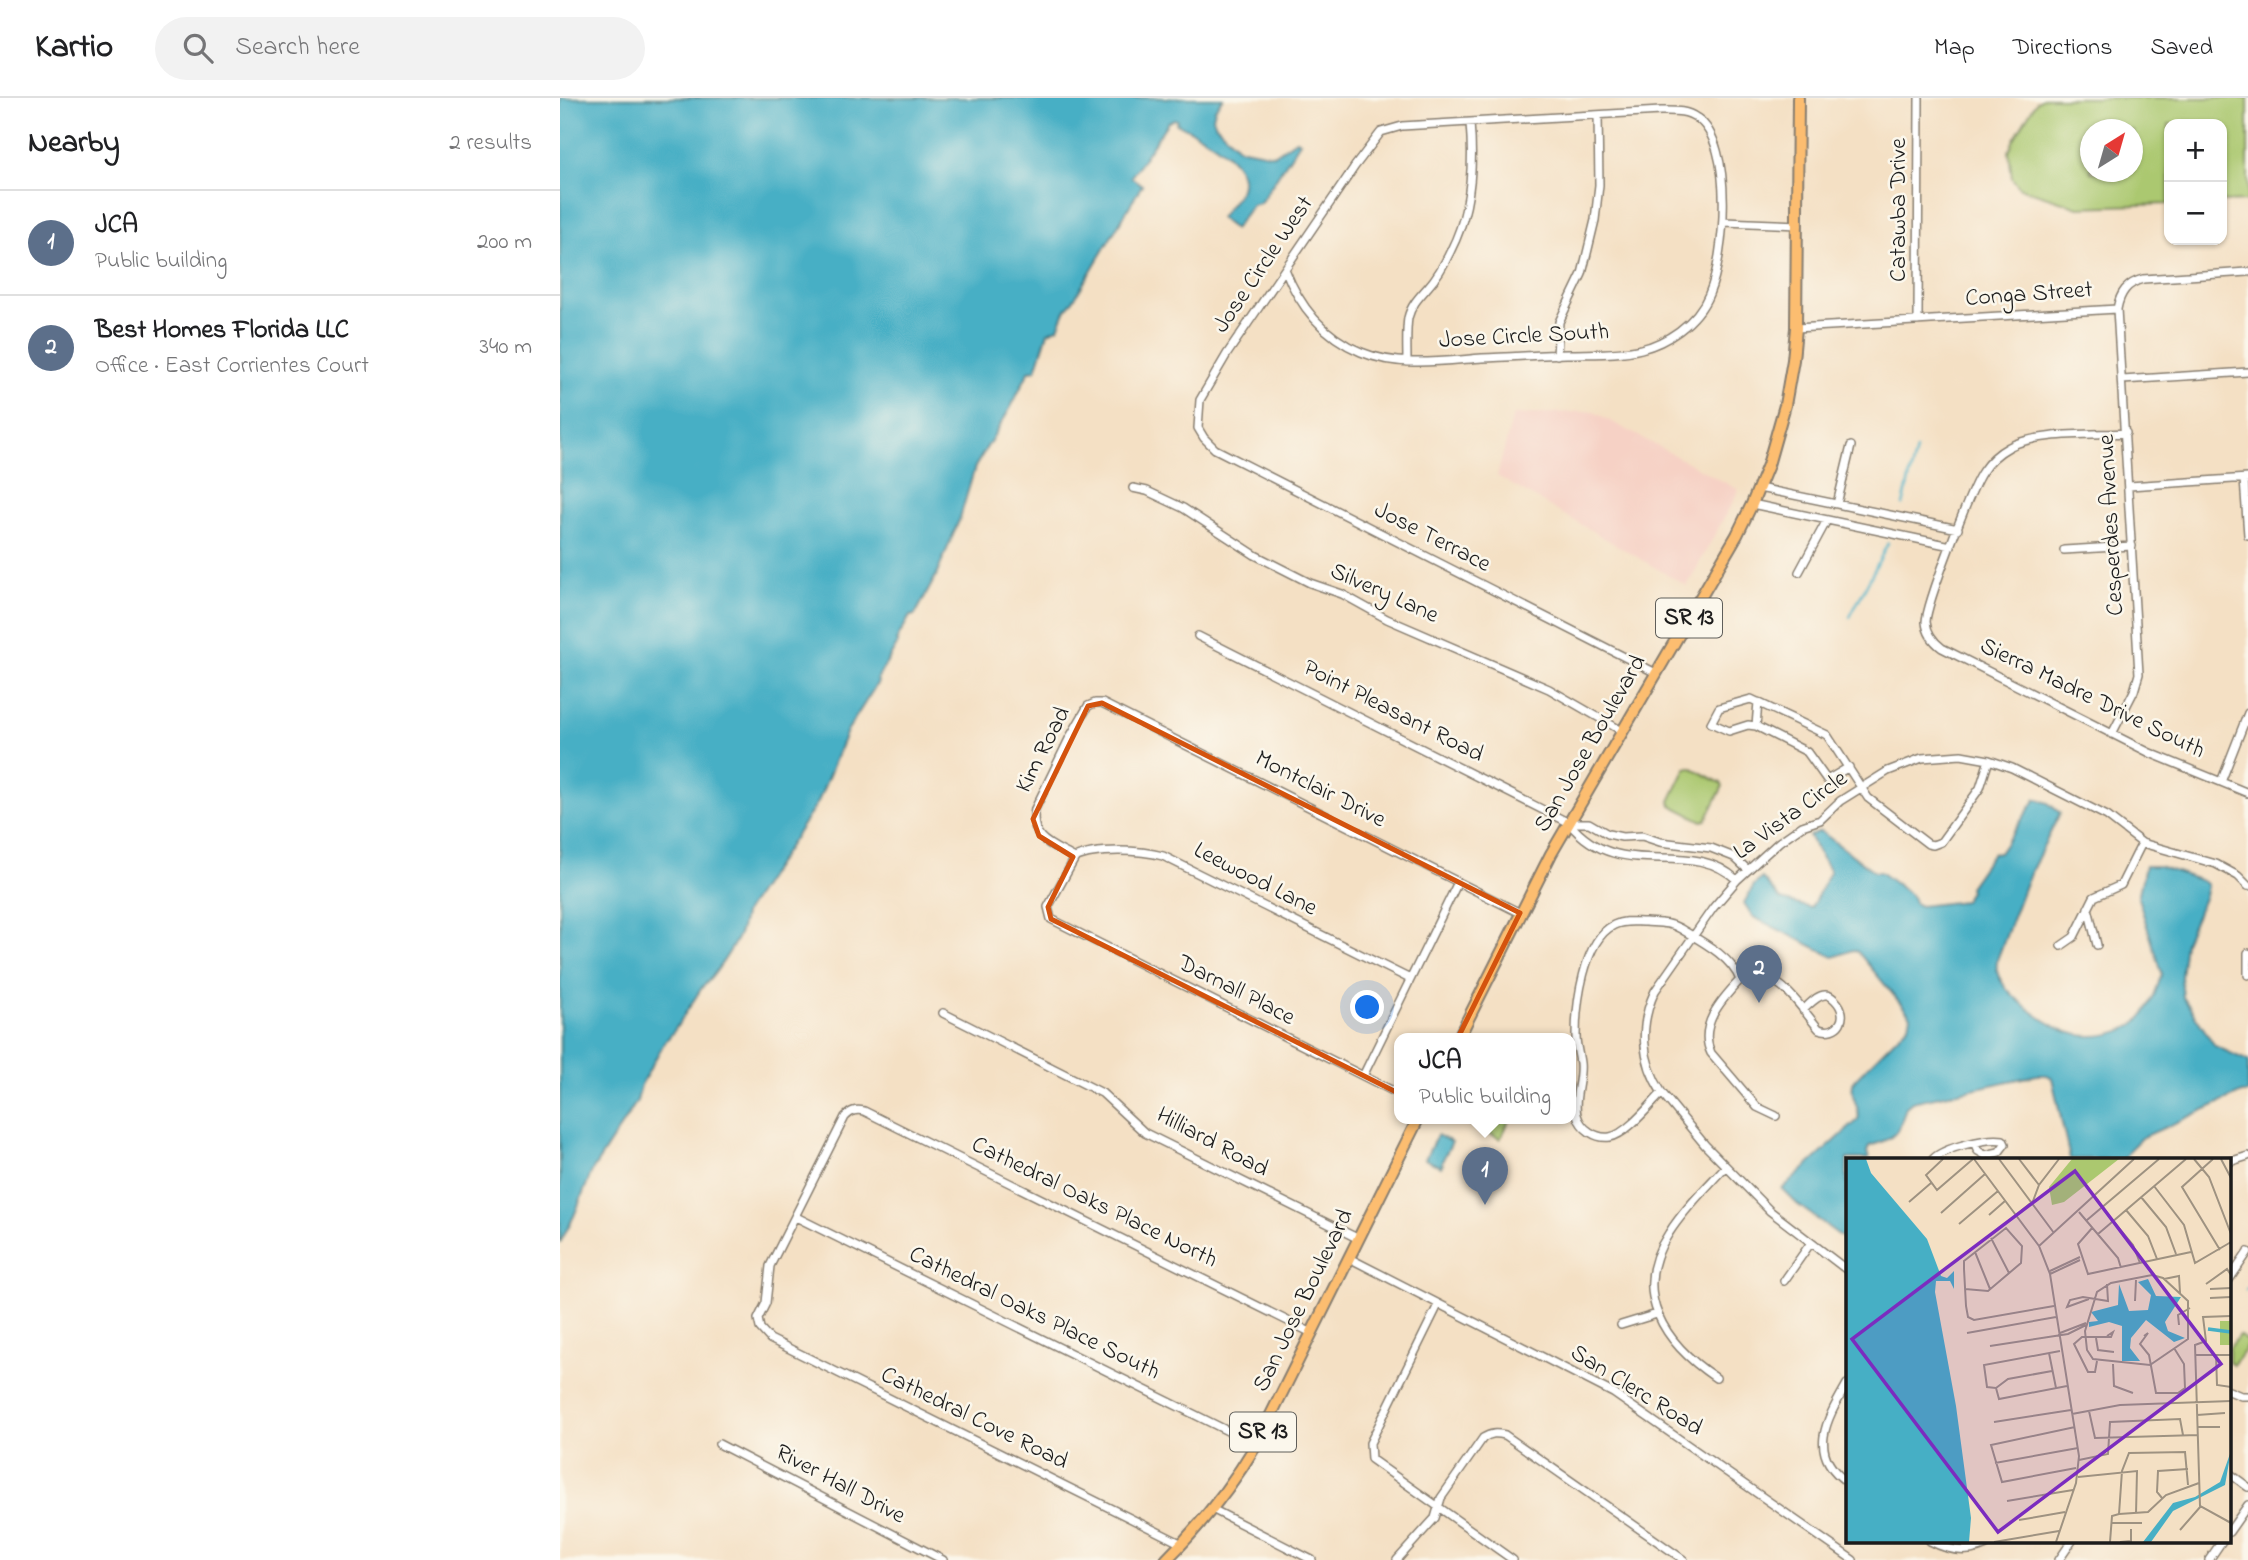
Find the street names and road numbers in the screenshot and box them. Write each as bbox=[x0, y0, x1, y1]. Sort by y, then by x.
street label: Catawba Drive bbox=[1882, 138, 1917, 282]
street label: Jose Circle West bbox=[1205, 189, 1323, 341]
street label: Conga Street bbox=[1964, 273, 2094, 317]
street label: Jose Circle South bbox=[1438, 315, 1610, 359]
street label: Cesperdes Avenue bbox=[2090, 433, 2134, 617]
street label: Jose Terrace bbox=[1368, 494, 1497, 583]
street label: Silvery Lane bbox=[1324, 554, 1444, 635]
road number: SR 13 bbox=[1656, 598, 1722, 638]
street label: Sierra Madre Drive South bbox=[1973, 629, 2211, 769]
street label: San Jose Boulevard bbox=[1526, 648, 1656, 839]
street label: Point Pleasant Road bbox=[1297, 651, 1490, 773]
street label: Kim Road bbox=[1007, 700, 1081, 799]
street label: Montclair Drive bbox=[1249, 742, 1392, 838]
street label: La Vista Circle bbox=[1726, 762, 1856, 870]
street label: Leewood Lane bbox=[1187, 834, 1323, 926]
street label: Darnall Place bbox=[1170, 946, 1301, 1036]
street label: Hilliard Road bbox=[1150, 1099, 1275, 1187]
street label: Cathedral Oaks Place North bbox=[965, 1128, 1223, 1278]
street label: San Jose Boulevard bbox=[1245, 1203, 1364, 1398]
street label: Cathedral Oaks Place South bbox=[902, 1238, 1166, 1390]
street label: San Clerc Road bbox=[1563, 1336, 1709, 1446]
street label: Cathedral Cove Road bbox=[874, 1358, 1074, 1480]
road number: SR 13 bbox=[1230, 1413, 1296, 1452]
street label: River Hall Drive bbox=[769, 1436, 911, 1534]

